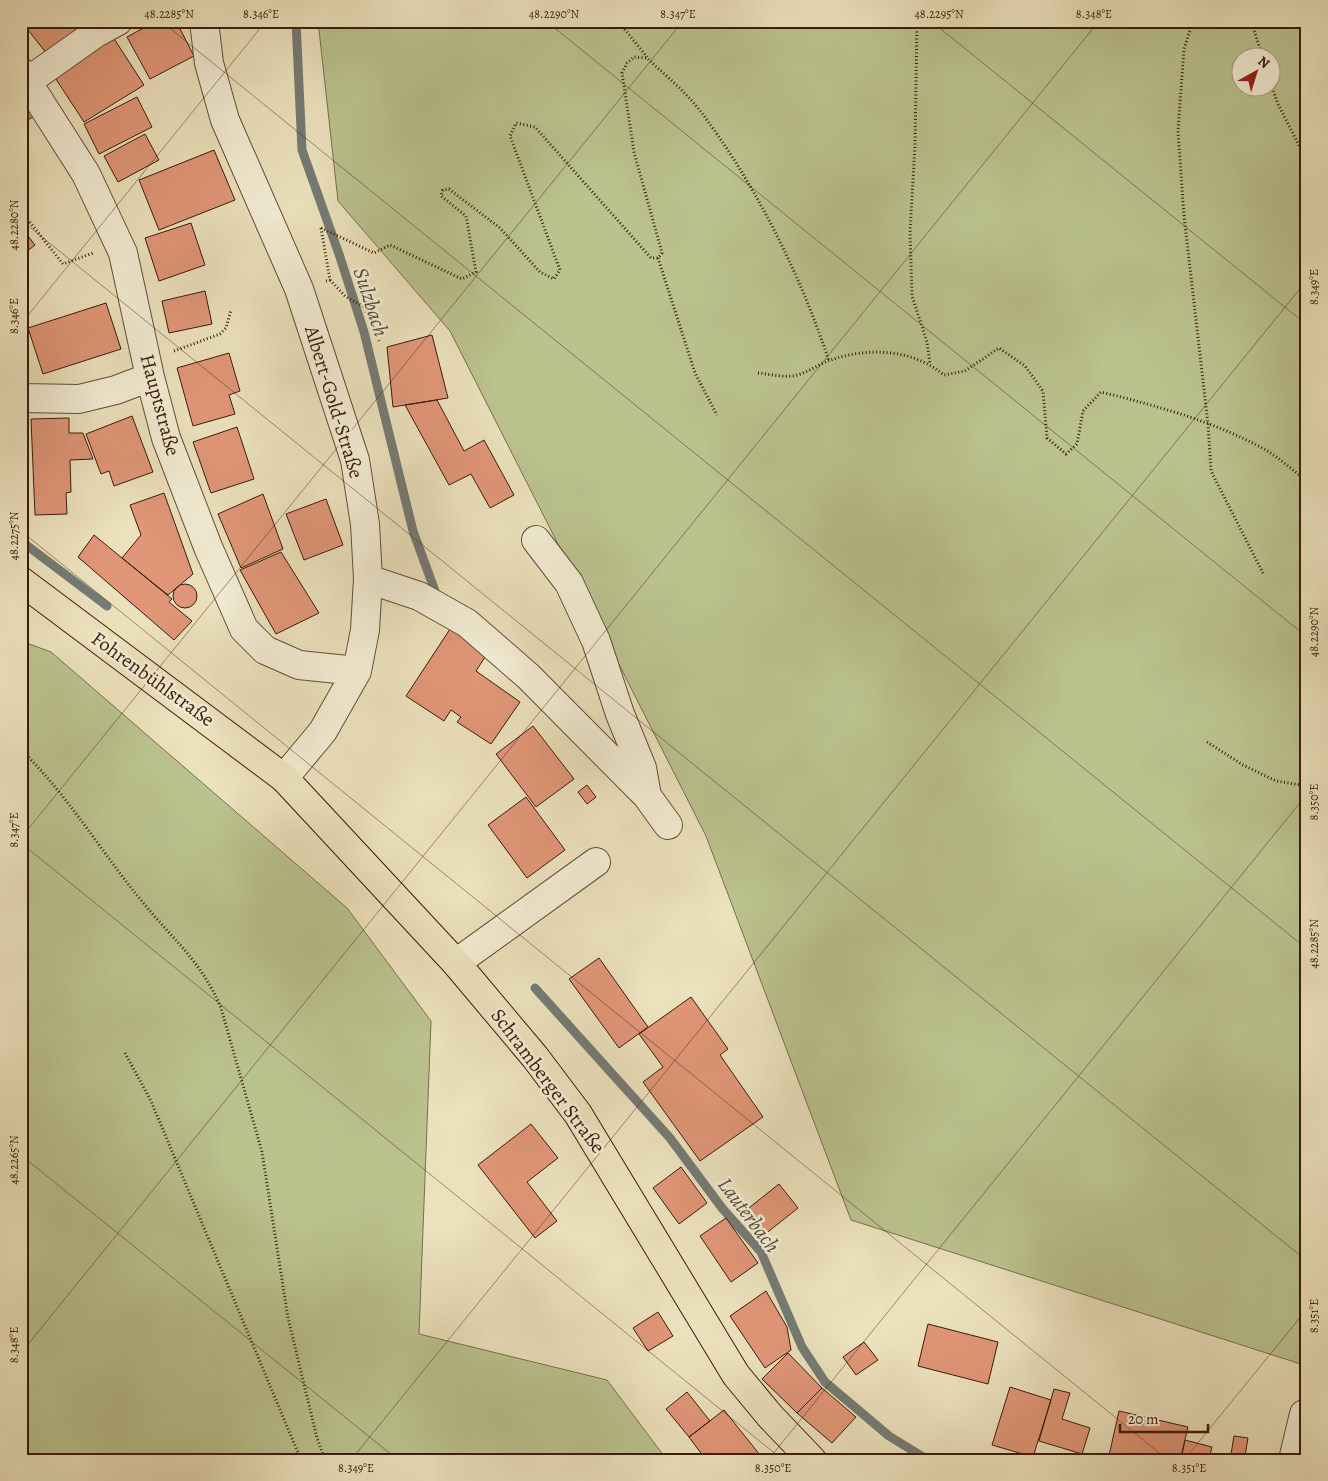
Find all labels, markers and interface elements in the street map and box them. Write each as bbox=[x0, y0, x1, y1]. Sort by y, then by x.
text: 48.2285°N bbox=[144, 6, 194, 22]
text: 8.346°E bbox=[243, 6, 279, 22]
text: 48.2290°N bbox=[529, 6, 580, 22]
text: 8.347°E bbox=[660, 6, 696, 22]
text: 48.2295°N bbox=[914, 6, 964, 22]
text: 8.348°E bbox=[1076, 6, 1112, 22]
north arrow bbox=[1230, 48, 1280, 98]
text: N bbox=[1254, 52, 1274, 73]
text: 48.2280°N bbox=[6, 199, 22, 250]
water label: Sulzbach bbox=[347, 264, 395, 340]
text: 8.349°E bbox=[1306, 269, 1322, 305]
text: 8.346°E bbox=[6, 298, 22, 334]
street label: Albert-Gold-Straße bbox=[298, 322, 370, 482]
street label: Hauptstraße bbox=[133, 351, 187, 459]
text: 48.2275°N bbox=[6, 511, 22, 560]
text: 48.2290°N bbox=[1306, 606, 1322, 657]
street label: Fohrenbühlstraße bbox=[86, 625, 220, 733]
text: 8.350°E bbox=[1306, 784, 1322, 820]
text: 8.347°E bbox=[6, 812, 22, 848]
text: 48.2285°N bbox=[1306, 919, 1322, 969]
street label: Schramberger Straße bbox=[485, 1003, 611, 1159]
text: 48.2265°N bbox=[6, 1135, 22, 1185]
water label: Lauterbach bbox=[712, 1172, 786, 1258]
text: 8.351°E bbox=[1306, 1299, 1322, 1333]
text: 8.348°E bbox=[6, 1327, 22, 1363]
scale bar bbox=[1120, 1401, 1208, 1433]
text: 20 m bbox=[1128, 1409, 1159, 1429]
text: 8.349°E bbox=[338, 1460, 374, 1476]
text: 8.350°E bbox=[755, 1460, 791, 1476]
text: 8.351°E bbox=[1172, 1460, 1206, 1476]

